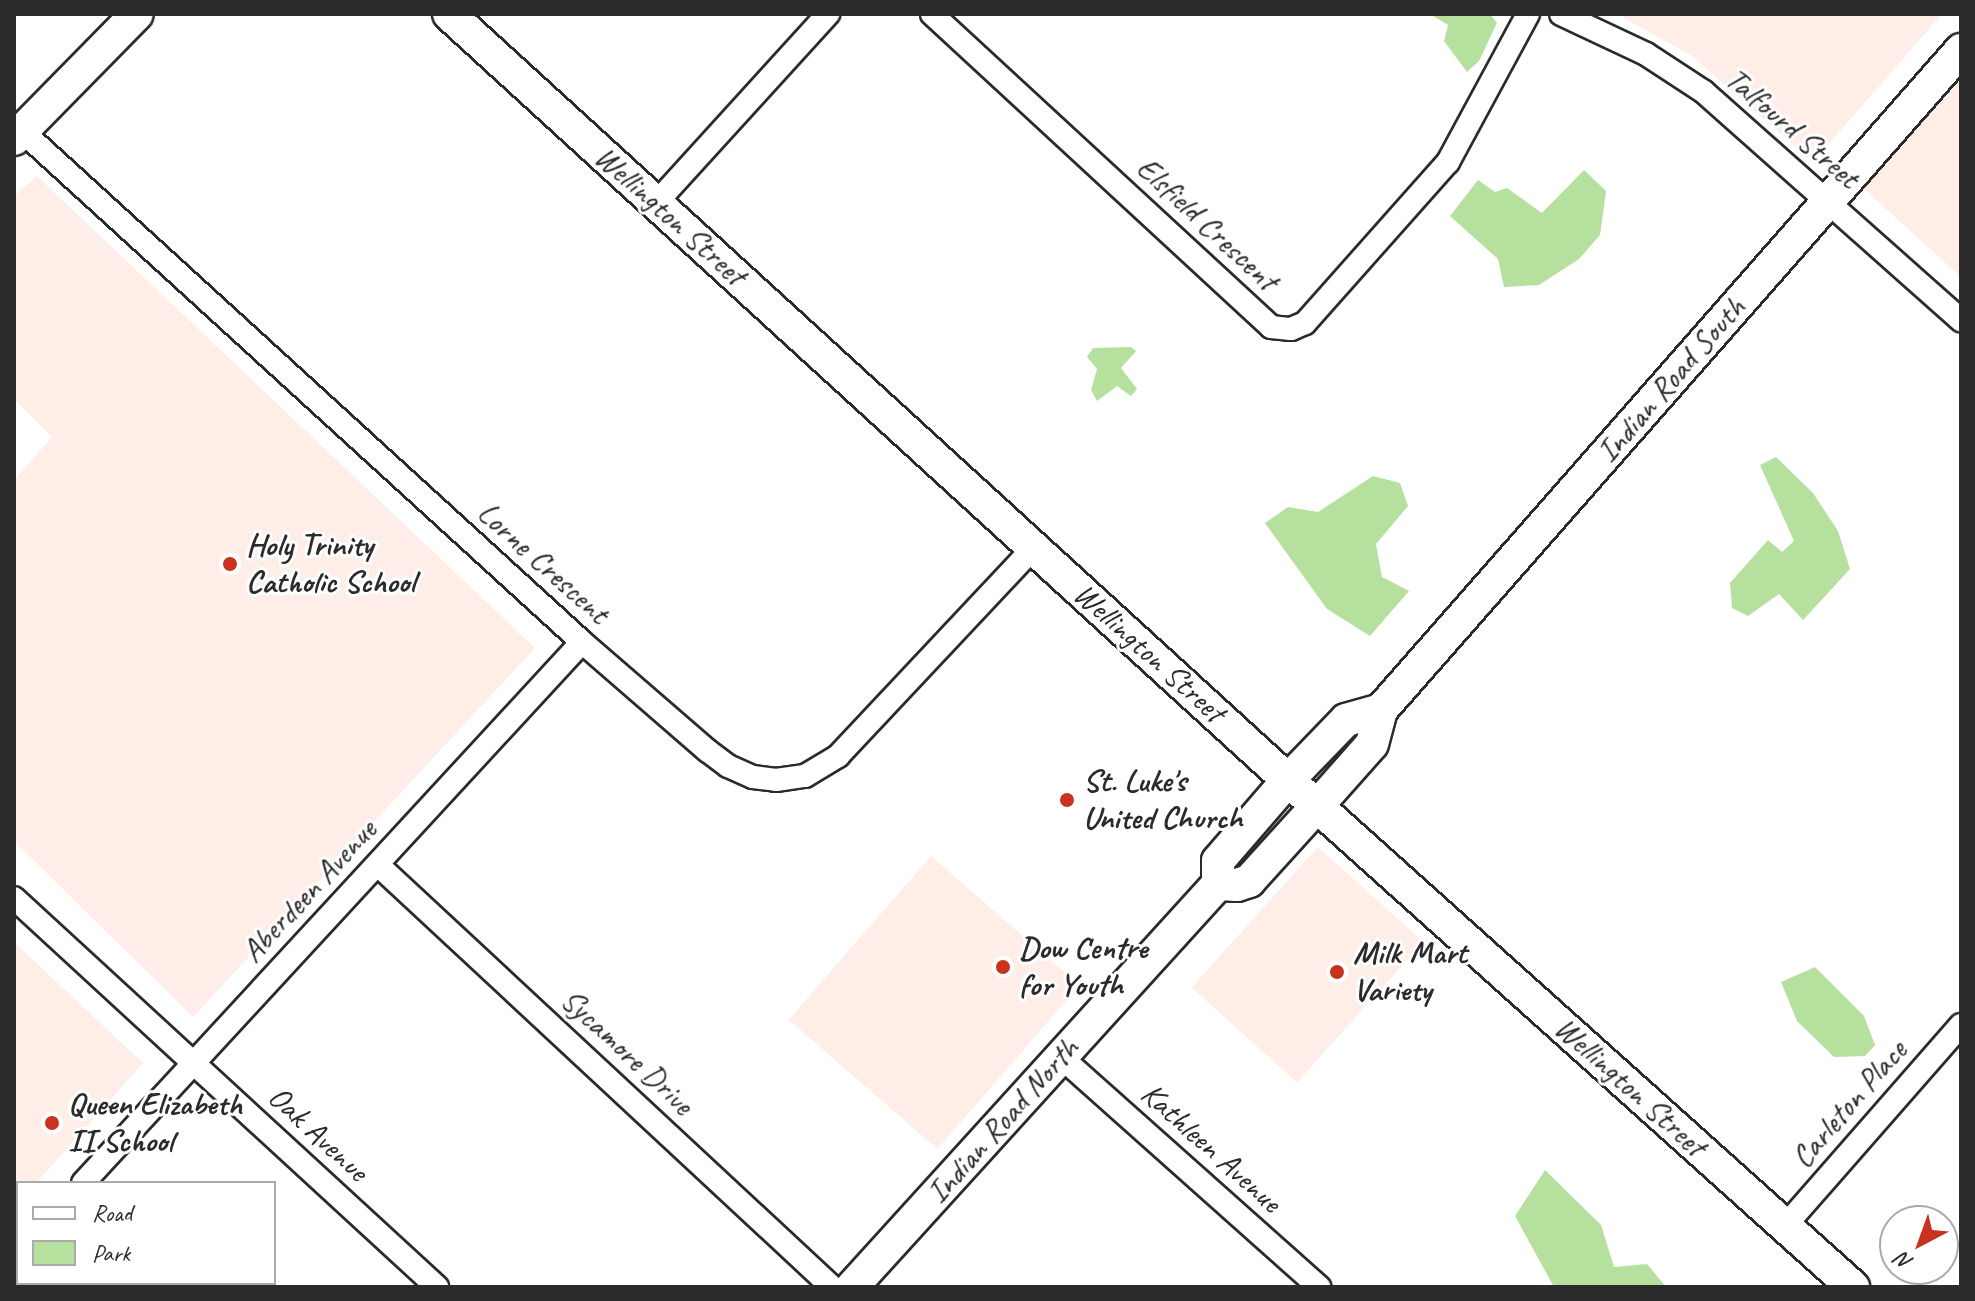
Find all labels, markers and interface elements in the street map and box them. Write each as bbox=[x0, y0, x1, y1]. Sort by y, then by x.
street label: Talfourd Street bbox=[1717, 59, 1867, 197]
street label: Wellington Street bbox=[586, 138, 754, 294]
street label: Elsfield Crescent bbox=[1128, 149, 1286, 299]
street label: Indian Road South bbox=[1589, 290, 1753, 470]
street label: Lorne Crescent bbox=[469, 494, 617, 632]
place label: Holy Trinity Catholic School bbox=[246, 527, 414, 602]
marker: Holy Trinity Catholic School bbox=[221, 555, 239, 573]
street label: Wellington Street bbox=[1065, 575, 1233, 731]
place label: St. Luke's United Church bbox=[1083, 763, 1242, 838]
marker: St. Luke's United Church bbox=[1058, 791, 1076, 809]
street label: Aberdeen Avenue bbox=[233, 812, 385, 970]
place label: Dow Centre for Youth bbox=[1019, 930, 1147, 1005]
place label: Milk Mart Variety bbox=[1353, 935, 1468, 1010]
marker: Dow Centre for Youth bbox=[994, 958, 1012, 976]
marker: Milk Mart Variety bbox=[1328, 963, 1346, 981]
street label: Sycamore Drive bbox=[553, 981, 701, 1123]
street label: Wellington Street bbox=[1546, 1009, 1714, 1165]
street label: Indian Road North bbox=[919, 1031, 1087, 1211]
street label: Carleton Place bbox=[1783, 1032, 1915, 1176]
street label: Kathleen Avenue bbox=[1133, 1075, 1289, 1221]
street label: Oak Avenue bbox=[260, 1078, 376, 1190]
place label: Queen Elizabeth II School bbox=[68, 1086, 242, 1161]
marker: Queen Elizabeth II School bbox=[43, 1114, 61, 1132]
legend bbox=[16, 1181, 276, 1285]
text: Road bbox=[92, 1198, 132, 1228]
north arrow bbox=[1879, 1205, 1959, 1285]
text: Park bbox=[92, 1238, 130, 1268]
text: N bbox=[1890, 1247, 1919, 1277]

